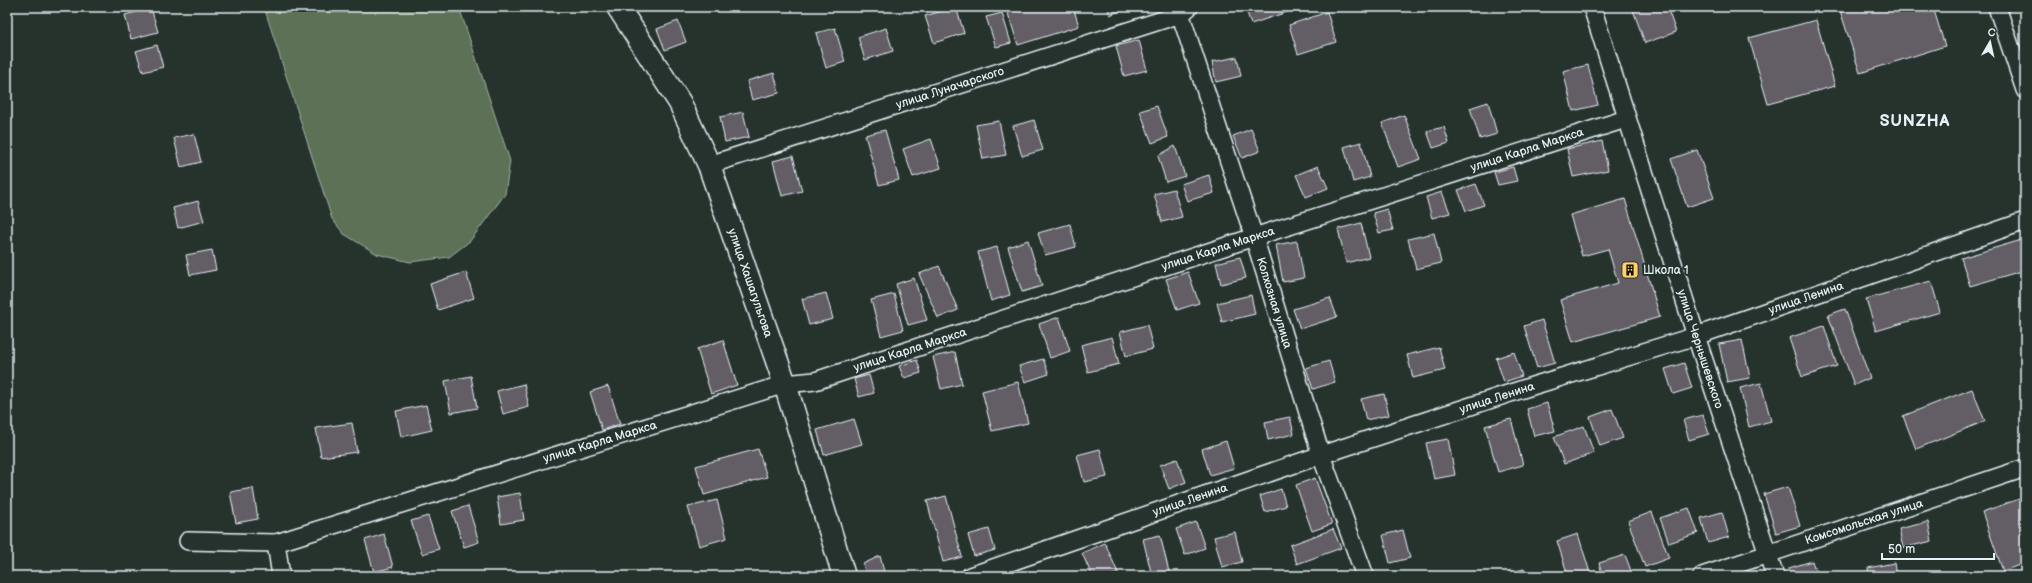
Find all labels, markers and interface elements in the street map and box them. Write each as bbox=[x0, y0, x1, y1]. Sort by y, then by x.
north arrow bbox=[1970, 22, 2010, 62]
text: С bbox=[1987, 26, 1997, 40]
street label: улица Луначарского bbox=[894, 63, 1006, 113]
district label: SUNZHA bbox=[1880, 112, 1950, 131]
street label: улица Карла Маркса bbox=[1469, 125, 1585, 175]
street label: улица Карла Маркса bbox=[1160, 224, 1276, 274]
street label: улица Хашагульгова bbox=[724, 227, 776, 339]
street label: Колхозная улица bbox=[1253, 255, 1295, 351]
building icon: Школа 1 bbox=[1620, 260, 1640, 280]
place label: Школа 1 bbox=[1643, 263, 1689, 278]
street label: улица Ленина bbox=[1767, 278, 1845, 318]
street label: улица Чернышевского bbox=[1674, 287, 1726, 411]
street label: улица Карла Маркса bbox=[852, 325, 968, 375]
street label: улица Ленина bbox=[1458, 379, 1536, 417]
street label: улица Карла Маркса bbox=[541, 418, 659, 466]
street label: улица Ленина bbox=[1151, 480, 1229, 520]
street label: Комсомольская улица bbox=[1803, 496, 1925, 548]
scale bar bbox=[1882, 535, 1994, 561]
text: 50 m bbox=[1888, 542, 1915, 557]

